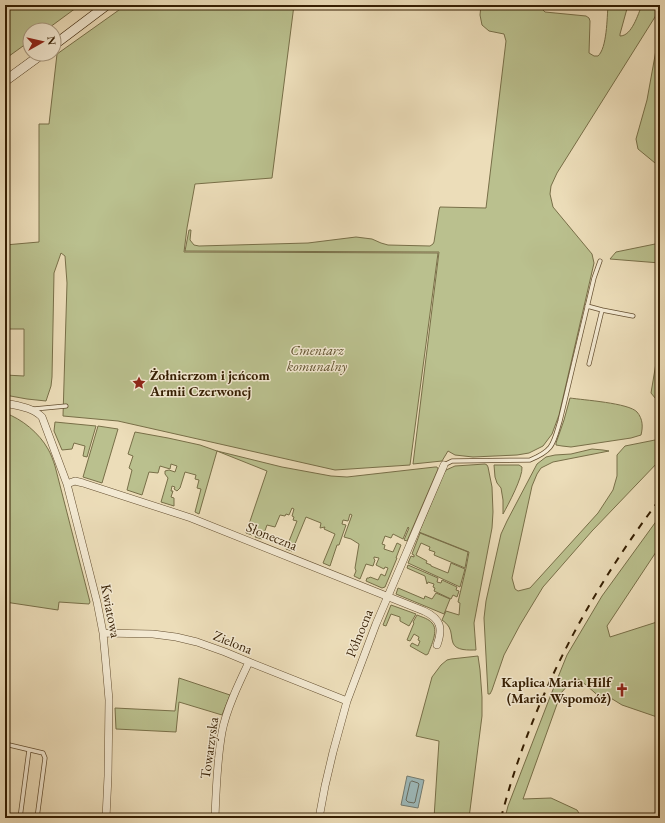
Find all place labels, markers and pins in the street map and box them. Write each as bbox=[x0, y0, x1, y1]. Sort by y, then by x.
place label: Żołnierzom i jeńcom Armii Czerwonej bbox=[149, 366, 270, 400]
place icon: Żołnierzom i jeńcom Armii Czerwonej bbox=[131, 375, 147, 391]
place label: Kaplica Maria Hilf (Mario Wspomóż) bbox=[501, 673, 613, 707]
church icon: Kaplica Maria Hilf (Mario Wspomóż) bbox=[614, 682, 630, 698]

